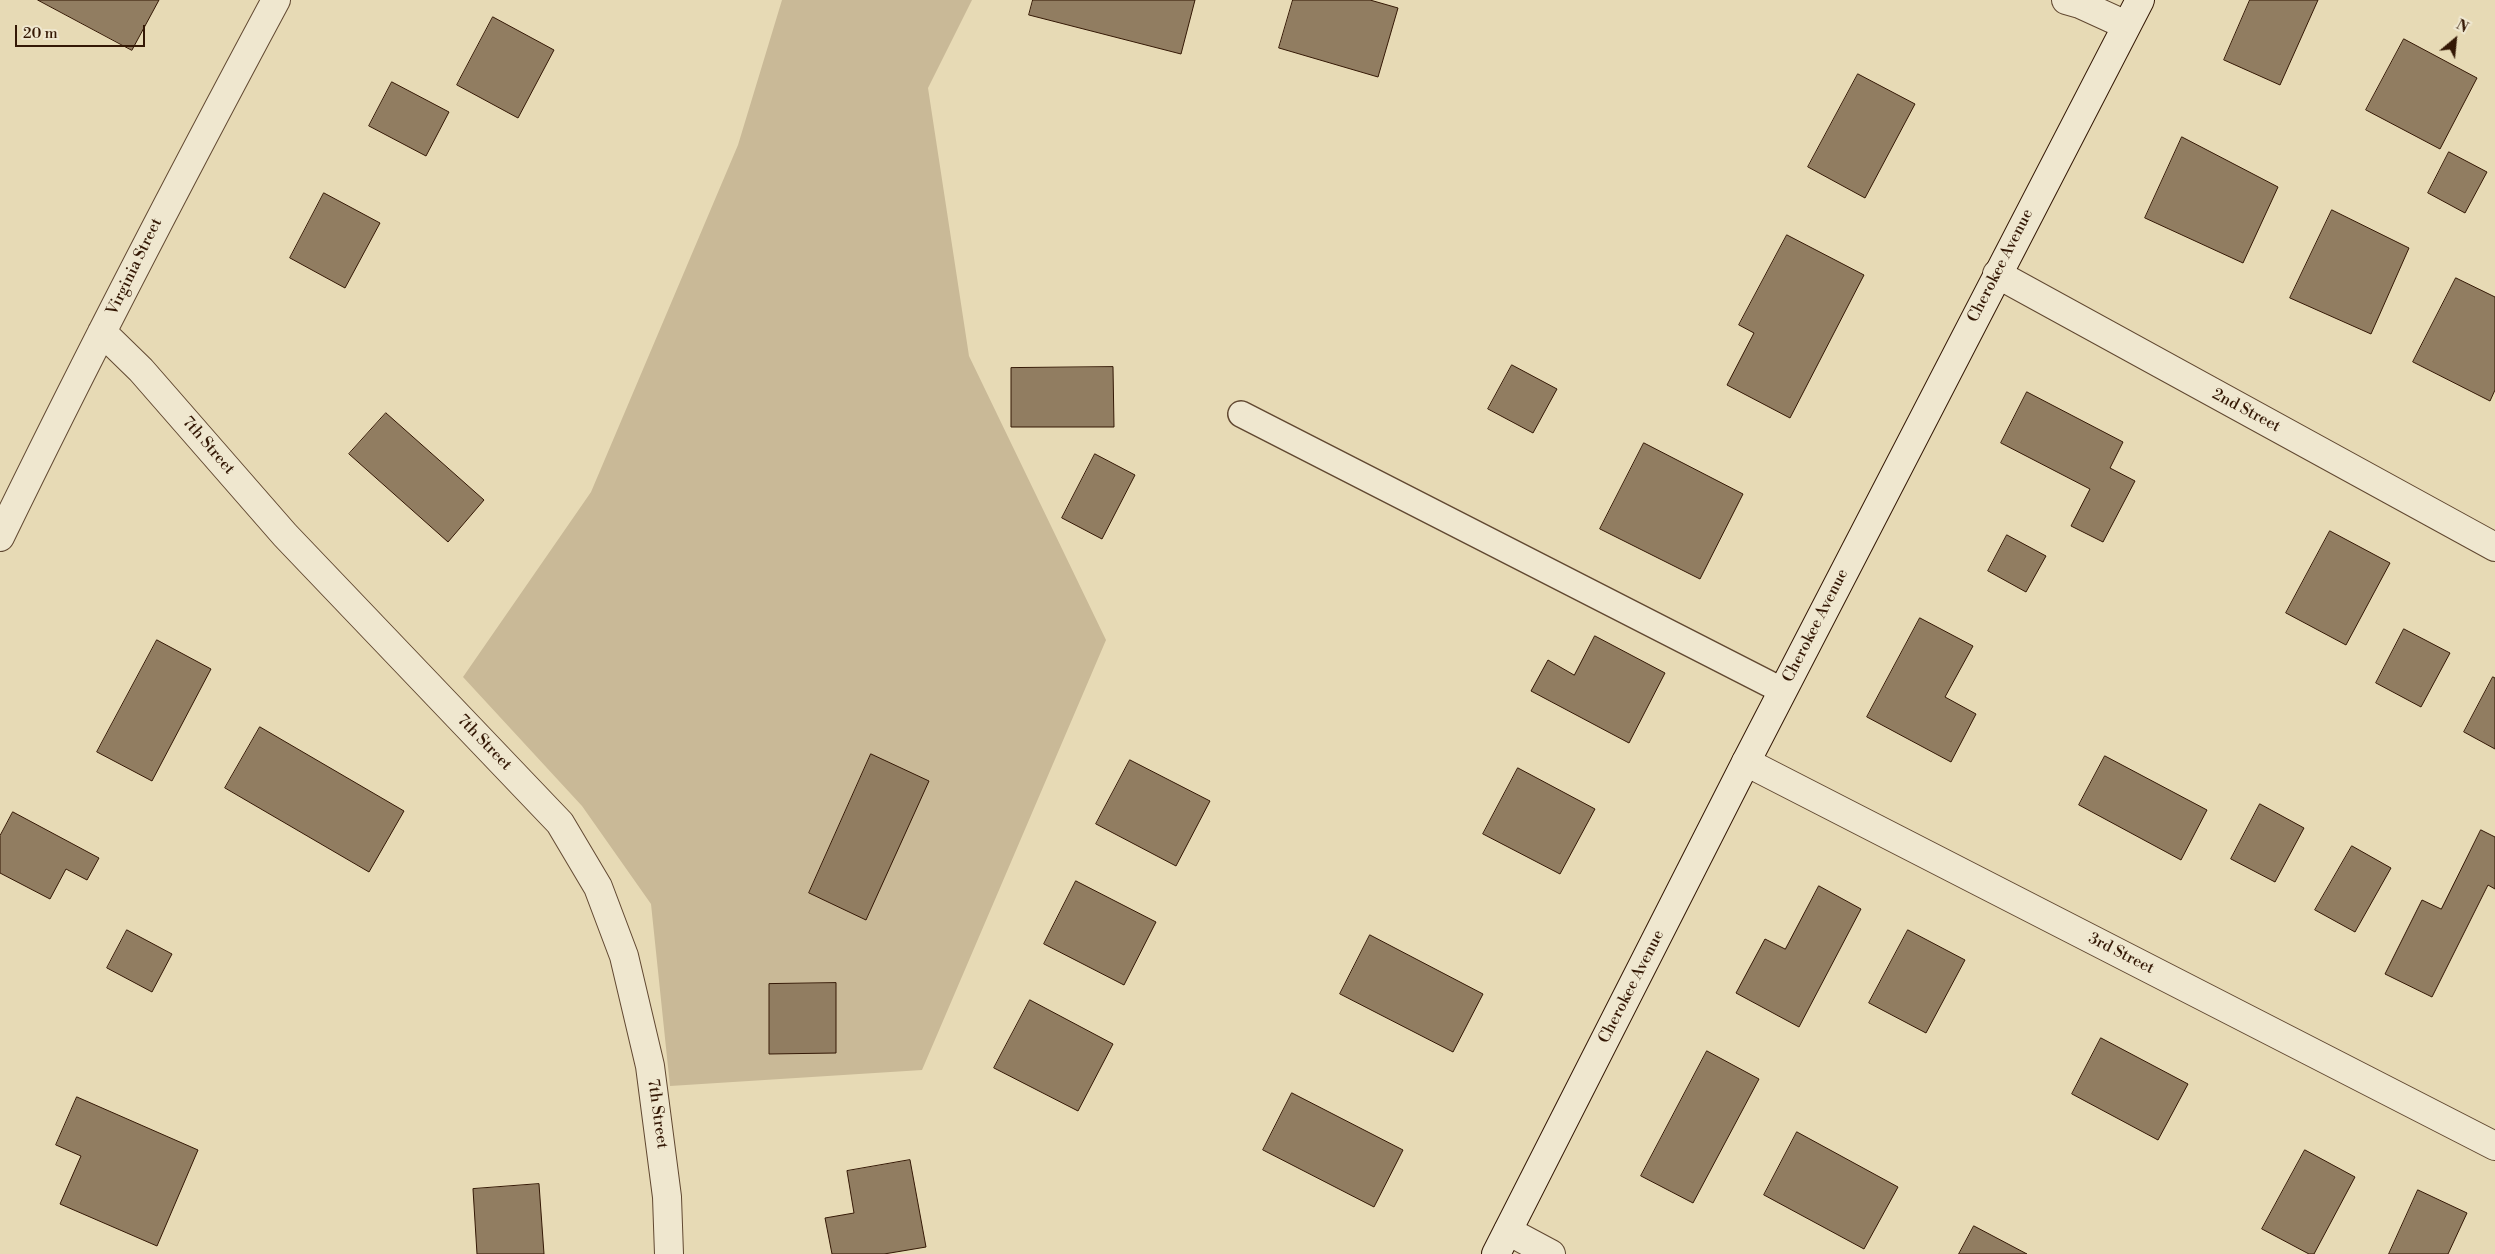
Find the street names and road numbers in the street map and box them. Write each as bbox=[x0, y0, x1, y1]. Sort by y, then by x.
street label: Cherokee Avenue bbox=[1964, 206, 2038, 326]
street label: Virginia Street bbox=[103, 215, 167, 319]
street label: 2nd Street bbox=[2209, 385, 2283, 437]
street label: 7th Street bbox=[178, 413, 238, 479]
street label: Cherokee Avenue bbox=[1779, 566, 1853, 686]
street label: 7th Street bbox=[453, 711, 515, 775]
street label: Cherokee Avenue bbox=[1595, 927, 1669, 1047]
street label: 3rd Street bbox=[2085, 929, 2157, 979]
street label: 7th Street bbox=[643, 1078, 671, 1150]

